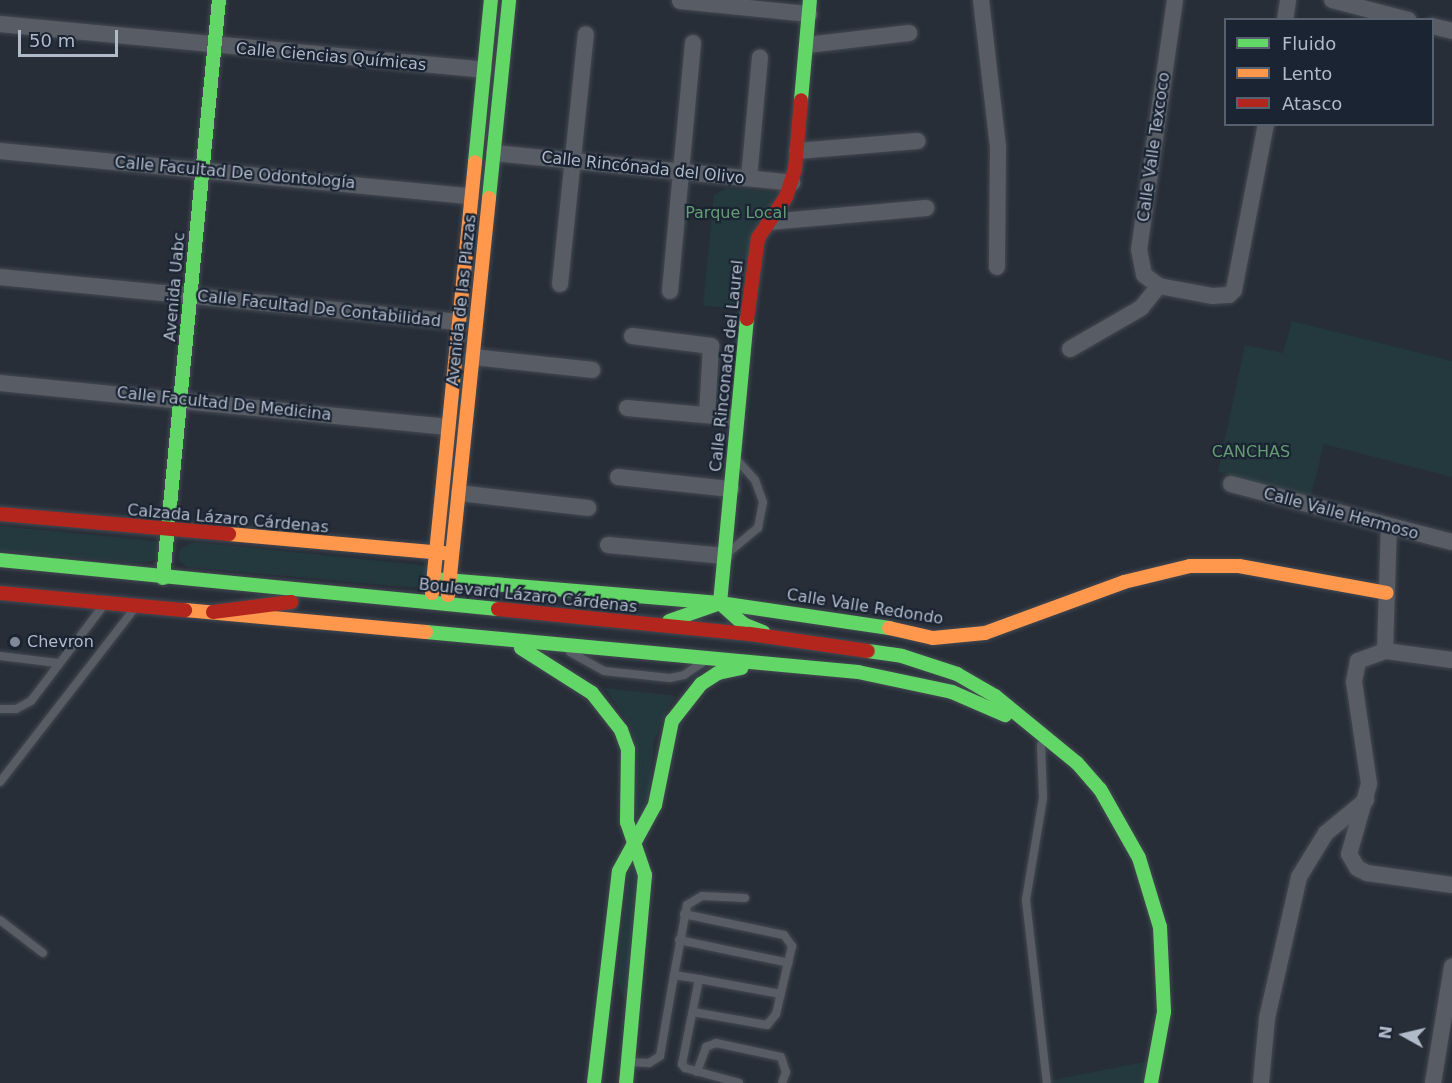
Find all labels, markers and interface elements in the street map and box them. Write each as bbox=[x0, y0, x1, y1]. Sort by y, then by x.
scale bar bbox=[21, 18, 122, 56]
legend bbox=[1224, 18, 1434, 126]
text: 50 m bbox=[29, 30, 75, 51]
text: Fluido bbox=[1282, 33, 1336, 54]
street label: Calle Ciencias Químicas bbox=[235, 39, 427, 75]
text: Lento bbox=[1282, 63, 1332, 84]
street label: Calle Valle Texcoco bbox=[1134, 71, 1174, 223]
text: Atasco bbox=[1282, 93, 1342, 114]
street label: Calle Rincónada del Olivo bbox=[540, 148, 746, 188]
street label: Calle Facultad De Odontología bbox=[114, 153, 356, 193]
park label: Parque Local bbox=[685, 203, 787, 223]
street label: Avenida de las Plazas bbox=[443, 213, 481, 387]
street label: Avenida Uabc bbox=[161, 232, 189, 342]
street label: Calle Rinconada del Laurel bbox=[706, 259, 748, 473]
street label: Calle Facultad De Contabilidad bbox=[196, 287, 442, 331]
street label: Calle Facultad De Medicina bbox=[116, 383, 332, 425]
park label: CANCHAS bbox=[1212, 442, 1290, 462]
street label: Calle Valle Hermoso bbox=[1261, 484, 1421, 544]
street label: Calzada Lázaro Cárdenas bbox=[126, 501, 330, 537]
street label: Boulevard Lázaro Cárdenas bbox=[418, 575, 638, 617]
street label: Calle Valle Redondo bbox=[785, 585, 945, 629]
place label: Chevron bbox=[27, 632, 94, 652]
marker: Chevron bbox=[8, 635, 22, 649]
north arrow bbox=[1374, 1005, 1434, 1065]
text: N bbox=[1375, 1024, 1396, 1040]

